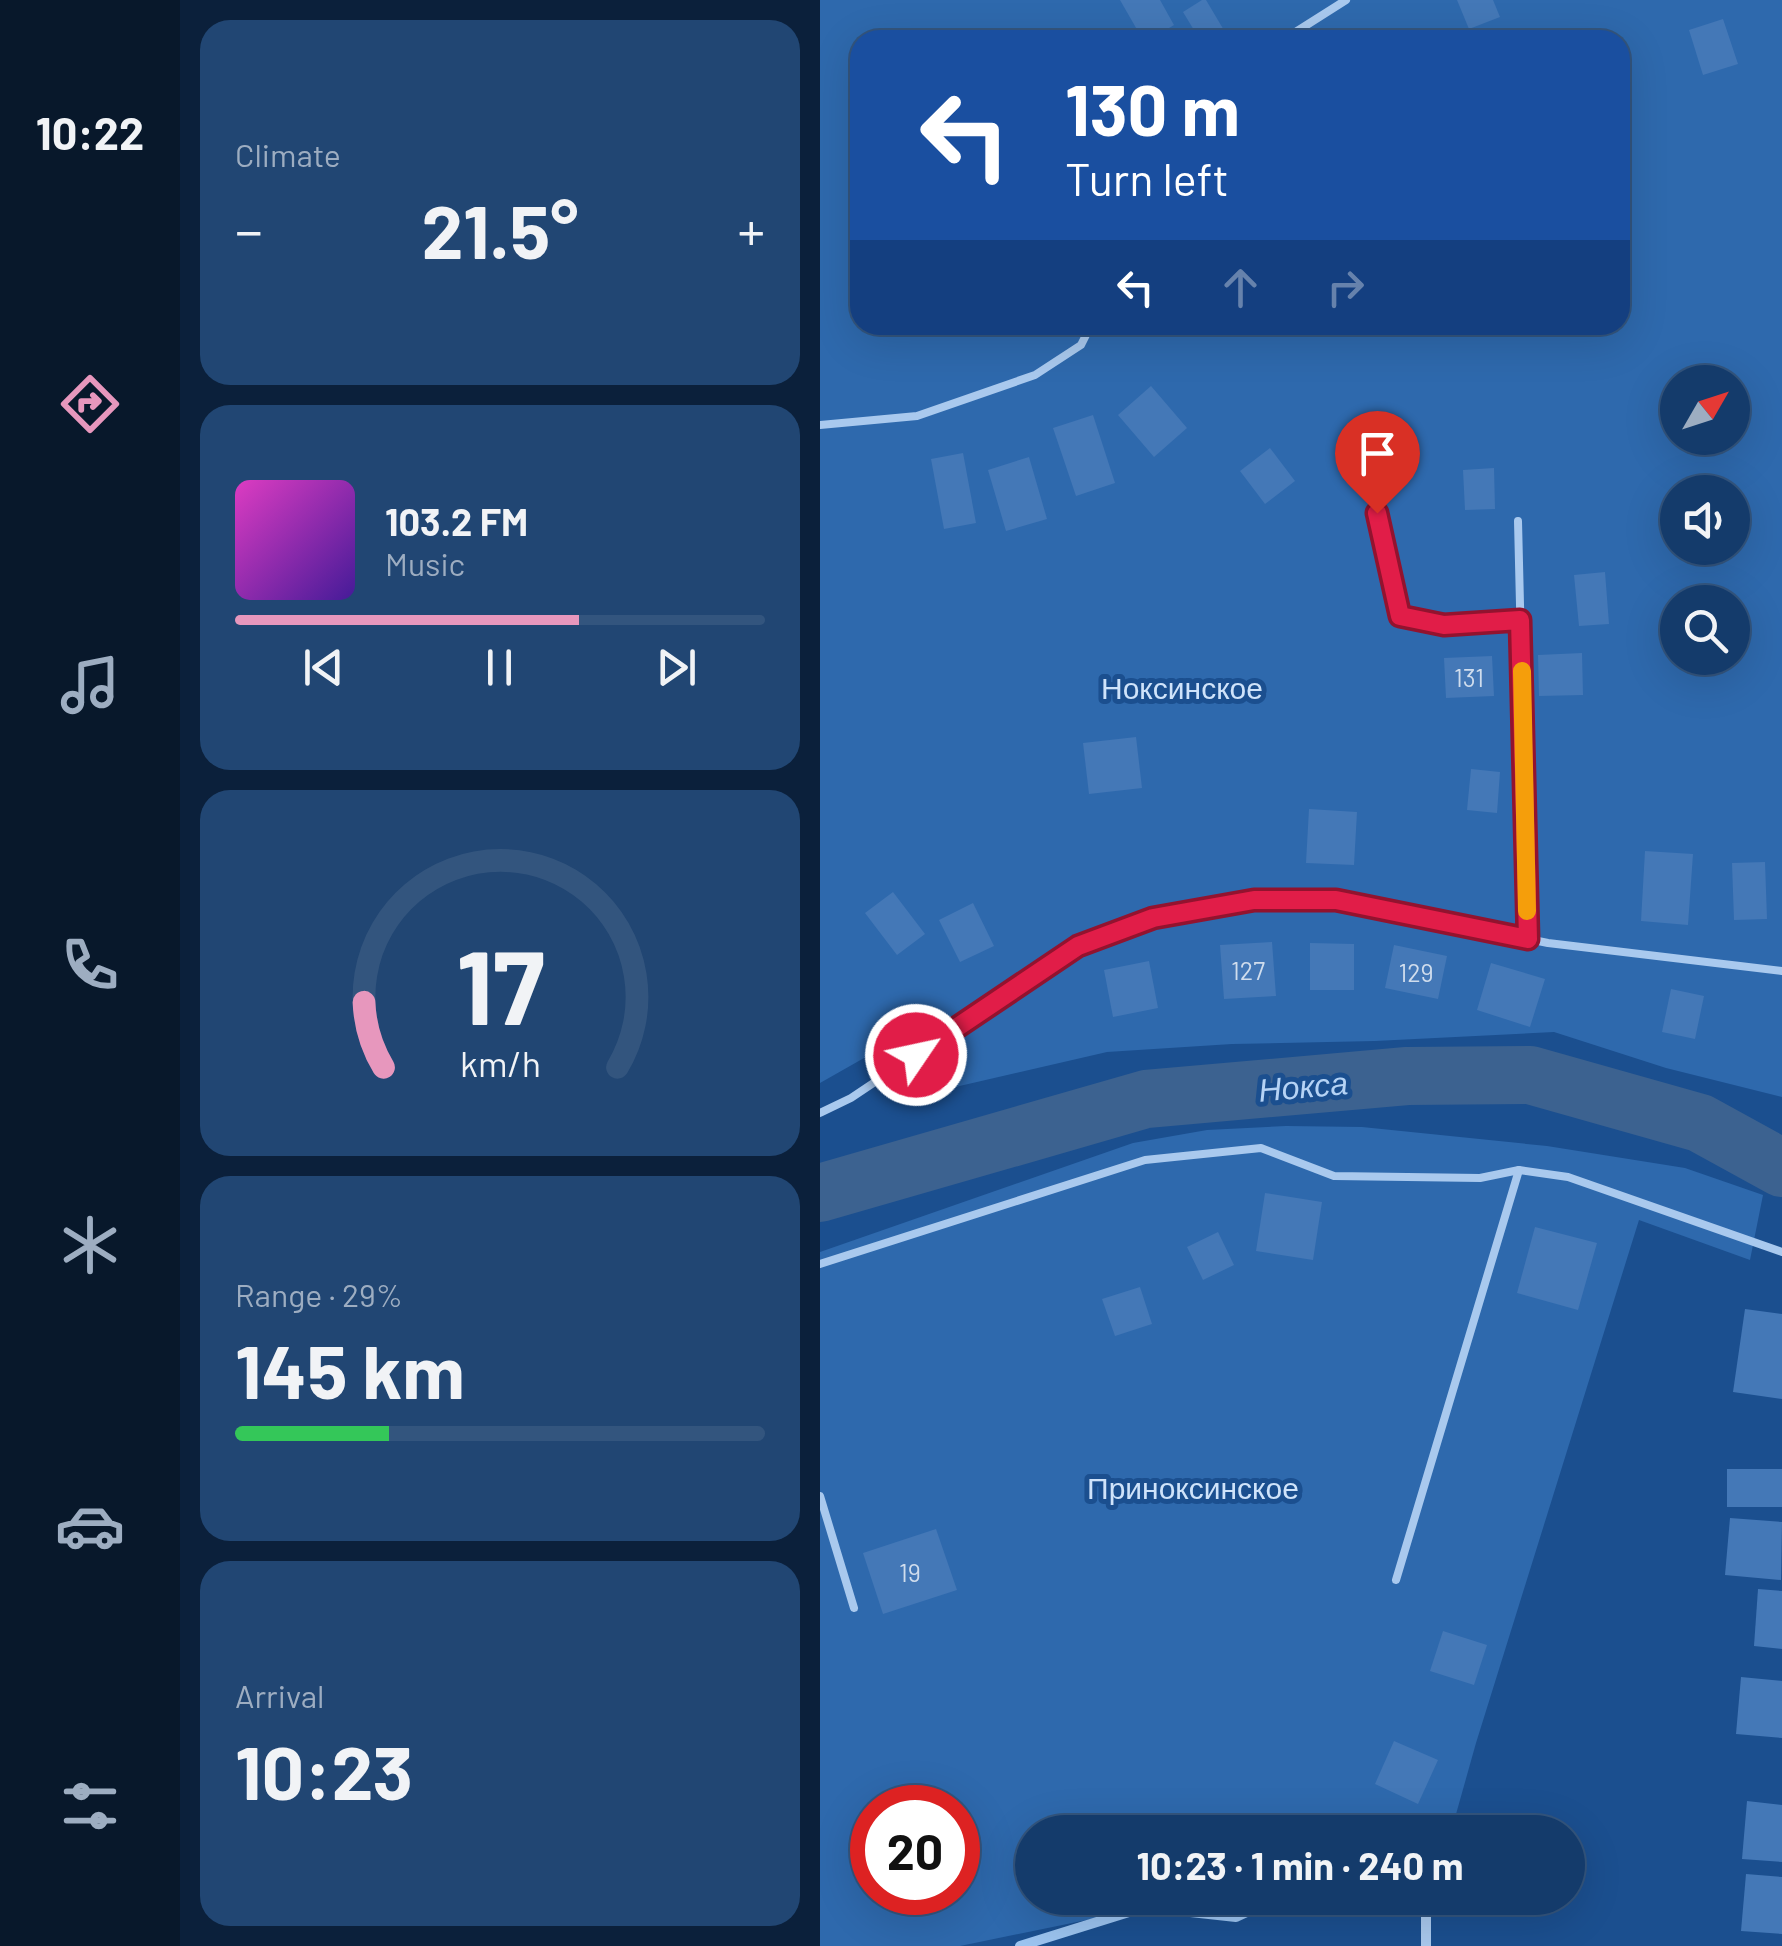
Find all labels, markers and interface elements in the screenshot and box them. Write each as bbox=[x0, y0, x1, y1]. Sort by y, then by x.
text: 130 m bbox=[1065, 66, 1240, 150]
icon: left bbox=[900, 70, 1030, 200]
text: 10:22 bbox=[36, 105, 144, 159]
text: Climate bbox=[235, 135, 341, 173]
text: Turn left bbox=[1065, 151, 1229, 205]
text: 21.5° bbox=[422, 184, 578, 274]
text: − bbox=[235, 196, 263, 262]
text: + bbox=[737, 196, 765, 262]
icon: left bbox=[1108, 260, 1163, 315]
icon: ahead bbox=[1213, 260, 1268, 315]
icon: right bbox=[1318, 260, 1373, 315]
north arrow bbox=[1660, 365, 1750, 455]
map controls bbox=[1660, 365, 1750, 675]
icon: directions bbox=[55, 369, 125, 439]
pin bbox=[1335, 411, 1420, 514]
icon: arrive bbox=[1350, 426, 1405, 481]
button: sound bbox=[1660, 475, 1750, 565]
text: 103.2 FM bbox=[385, 498, 528, 544]
text: Music bbox=[385, 544, 465, 582]
button: search bbox=[1660, 585, 1750, 675]
icon: previous bbox=[296, 640, 351, 695]
icon: pause bbox=[472, 640, 527, 695]
icon: next bbox=[649, 640, 704, 695]
icon: music bbox=[55, 650, 125, 720]
house number: 131 bbox=[1454, 662, 1484, 692]
park label: Ноксинское bbox=[1101, 669, 1263, 705]
text: 17 bbox=[456, 921, 544, 1046]
icon: phone bbox=[55, 930, 125, 1000]
house number: 127 bbox=[1231, 955, 1265, 985]
house number: 129 bbox=[1398, 957, 1434, 987]
position arrow bbox=[864, 1003, 968, 1107]
text: km/h bbox=[460, 1041, 540, 1084]
water label: Нокса bbox=[1257, 1062, 1349, 1108]
icon: climate bbox=[55, 1210, 125, 1280]
text: Range · 29% bbox=[235, 1275, 403, 1313]
text: 145 km bbox=[235, 1324, 465, 1414]
park label: Приноксинское bbox=[1087, 1469, 1299, 1505]
icon: car bbox=[55, 1491, 125, 1561]
house number: 19 bbox=[899, 1557, 921, 1587]
text: Arrival bbox=[235, 1676, 324, 1714]
text: 10:23 bbox=[235, 1725, 413, 1815]
icon: filters bbox=[55, 1771, 125, 1841]
speed limit sign: 20 bbox=[850, 1785, 980, 1915]
text: 10:23 · 1 min · 240 m bbox=[1137, 1842, 1464, 1888]

